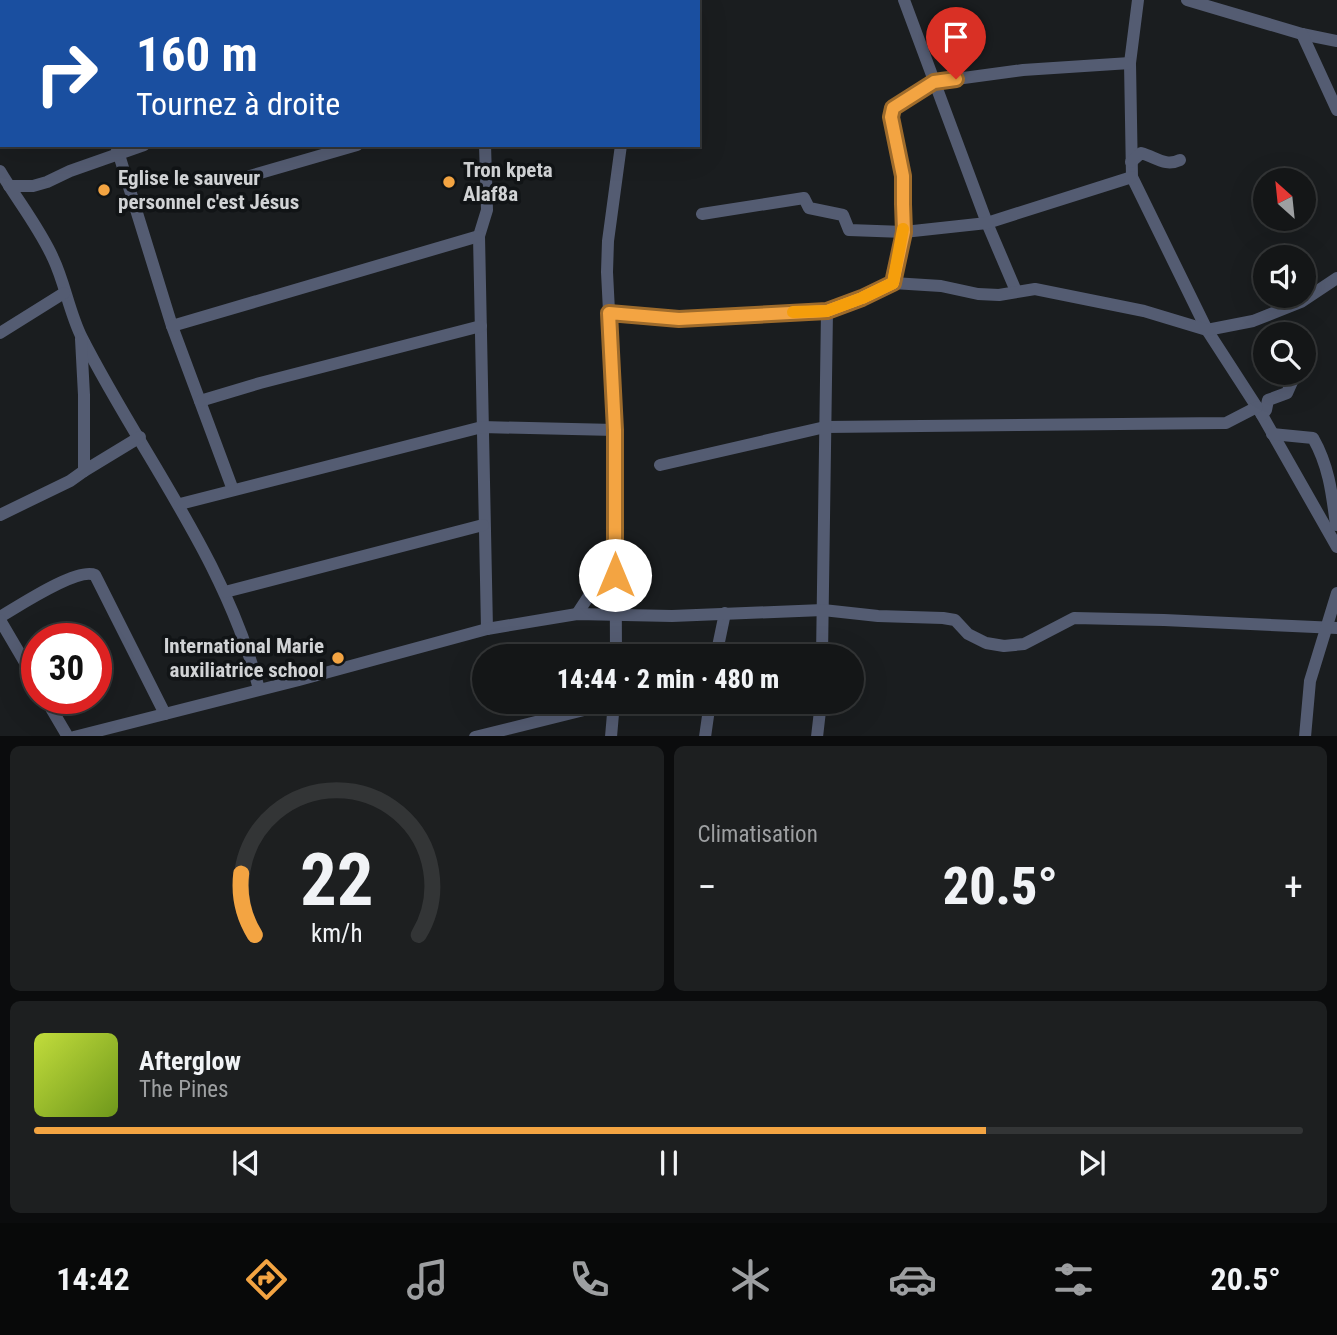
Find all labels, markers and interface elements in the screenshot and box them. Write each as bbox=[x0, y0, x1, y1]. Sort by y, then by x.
pin bbox=[926, 7, 986, 79]
icon: arrive bbox=[937, 18, 975, 56]
text: 160 m bbox=[136, 26, 258, 83]
icon: right bbox=[21, 28, 112, 119]
text: Tournez à droite bbox=[136, 85, 340, 123]
place label: Tron kpeta Alaf8a bbox=[463, 158, 553, 206]
place label: Eglise le sauveur personnel c'est Jésus bbox=[118, 166, 299, 214]
north arrow bbox=[1253, 168, 1316, 231]
map controls bbox=[1253, 168, 1316, 385]
marker: Tron kpeta Alaf8a bbox=[441, 174, 457, 190]
marker: Eglise le sauveur personnel c'est Jésus bbox=[96, 182, 112, 198]
button: sound bbox=[1253, 245, 1316, 308]
button: search bbox=[1253, 322, 1316, 385]
position arrow bbox=[578, 538, 652, 612]
speed limit sign: 30 bbox=[21, 623, 112, 714]
place label: International Marie auxiliatrice school bbox=[164, 634, 324, 682]
marker: International Marie auxiliatrice school bbox=[330, 650, 346, 666]
text: 14:44 · 2 min · 480 m bbox=[557, 664, 779, 694]
text: Climatisation bbox=[698, 821, 818, 848]
text: 22 bbox=[300, 837, 374, 923]
text: 20.5° bbox=[943, 856, 1058, 917]
text: − bbox=[698, 865, 717, 909]
text: + bbox=[1284, 865, 1303, 909]
text: km/h bbox=[311, 918, 362, 947]
text: Afterglow bbox=[139, 1046, 241, 1076]
text: The Pines bbox=[139, 1076, 229, 1103]
icon: previous bbox=[227, 1144, 265, 1182]
icon: pause bbox=[650, 1144, 688, 1182]
icon: next bbox=[1073, 1144, 1111, 1182]
icon: directions bbox=[242, 1255, 291, 1304]
icon: music bbox=[403, 1255, 452, 1304]
icon: phone bbox=[565, 1255, 614, 1304]
icon: climate bbox=[726, 1255, 775, 1304]
icon: car bbox=[888, 1255, 937, 1304]
icon: filters bbox=[1049, 1255, 1098, 1304]
text: 14:42 bbox=[56, 1260, 130, 1298]
text: 20.5° bbox=[1210, 1260, 1281, 1298]

